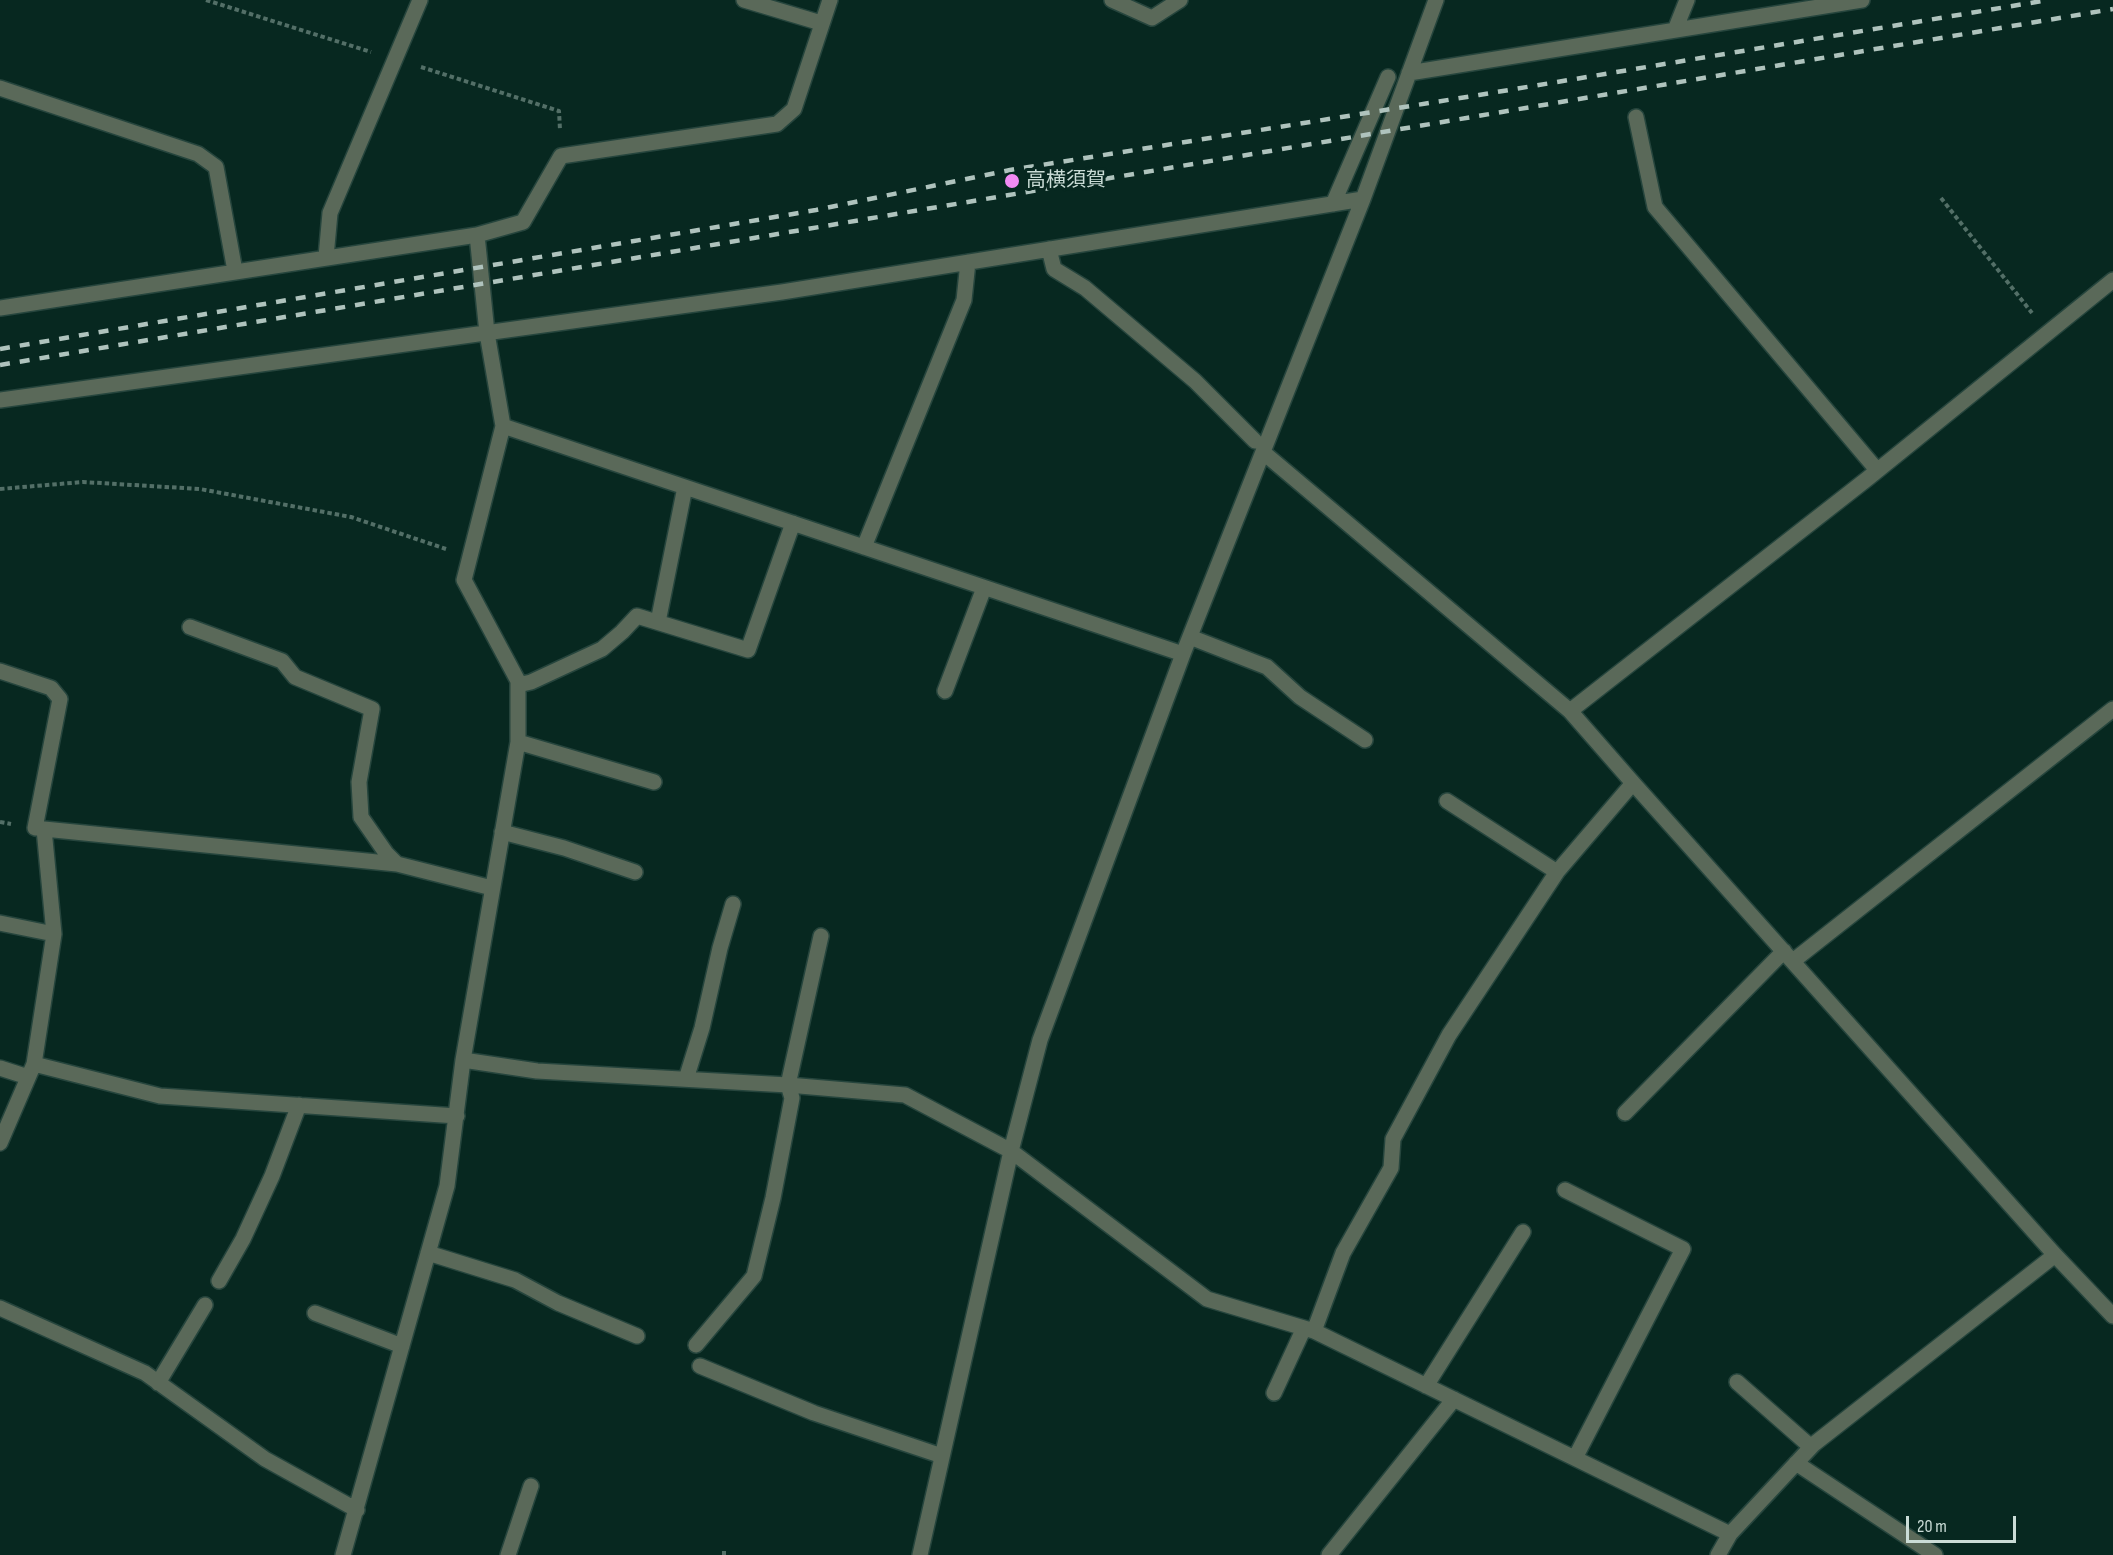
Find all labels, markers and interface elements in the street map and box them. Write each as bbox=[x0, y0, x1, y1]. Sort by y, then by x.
place label: 高横須賀 bbox=[1026, 169, 1106, 193]
marker: 高横須賀 bbox=[1003, 172, 1021, 190]
scale bar bbox=[1909, 1504, 2018, 1542]
text: 20 m bbox=[1917, 1516, 1947, 1537]

